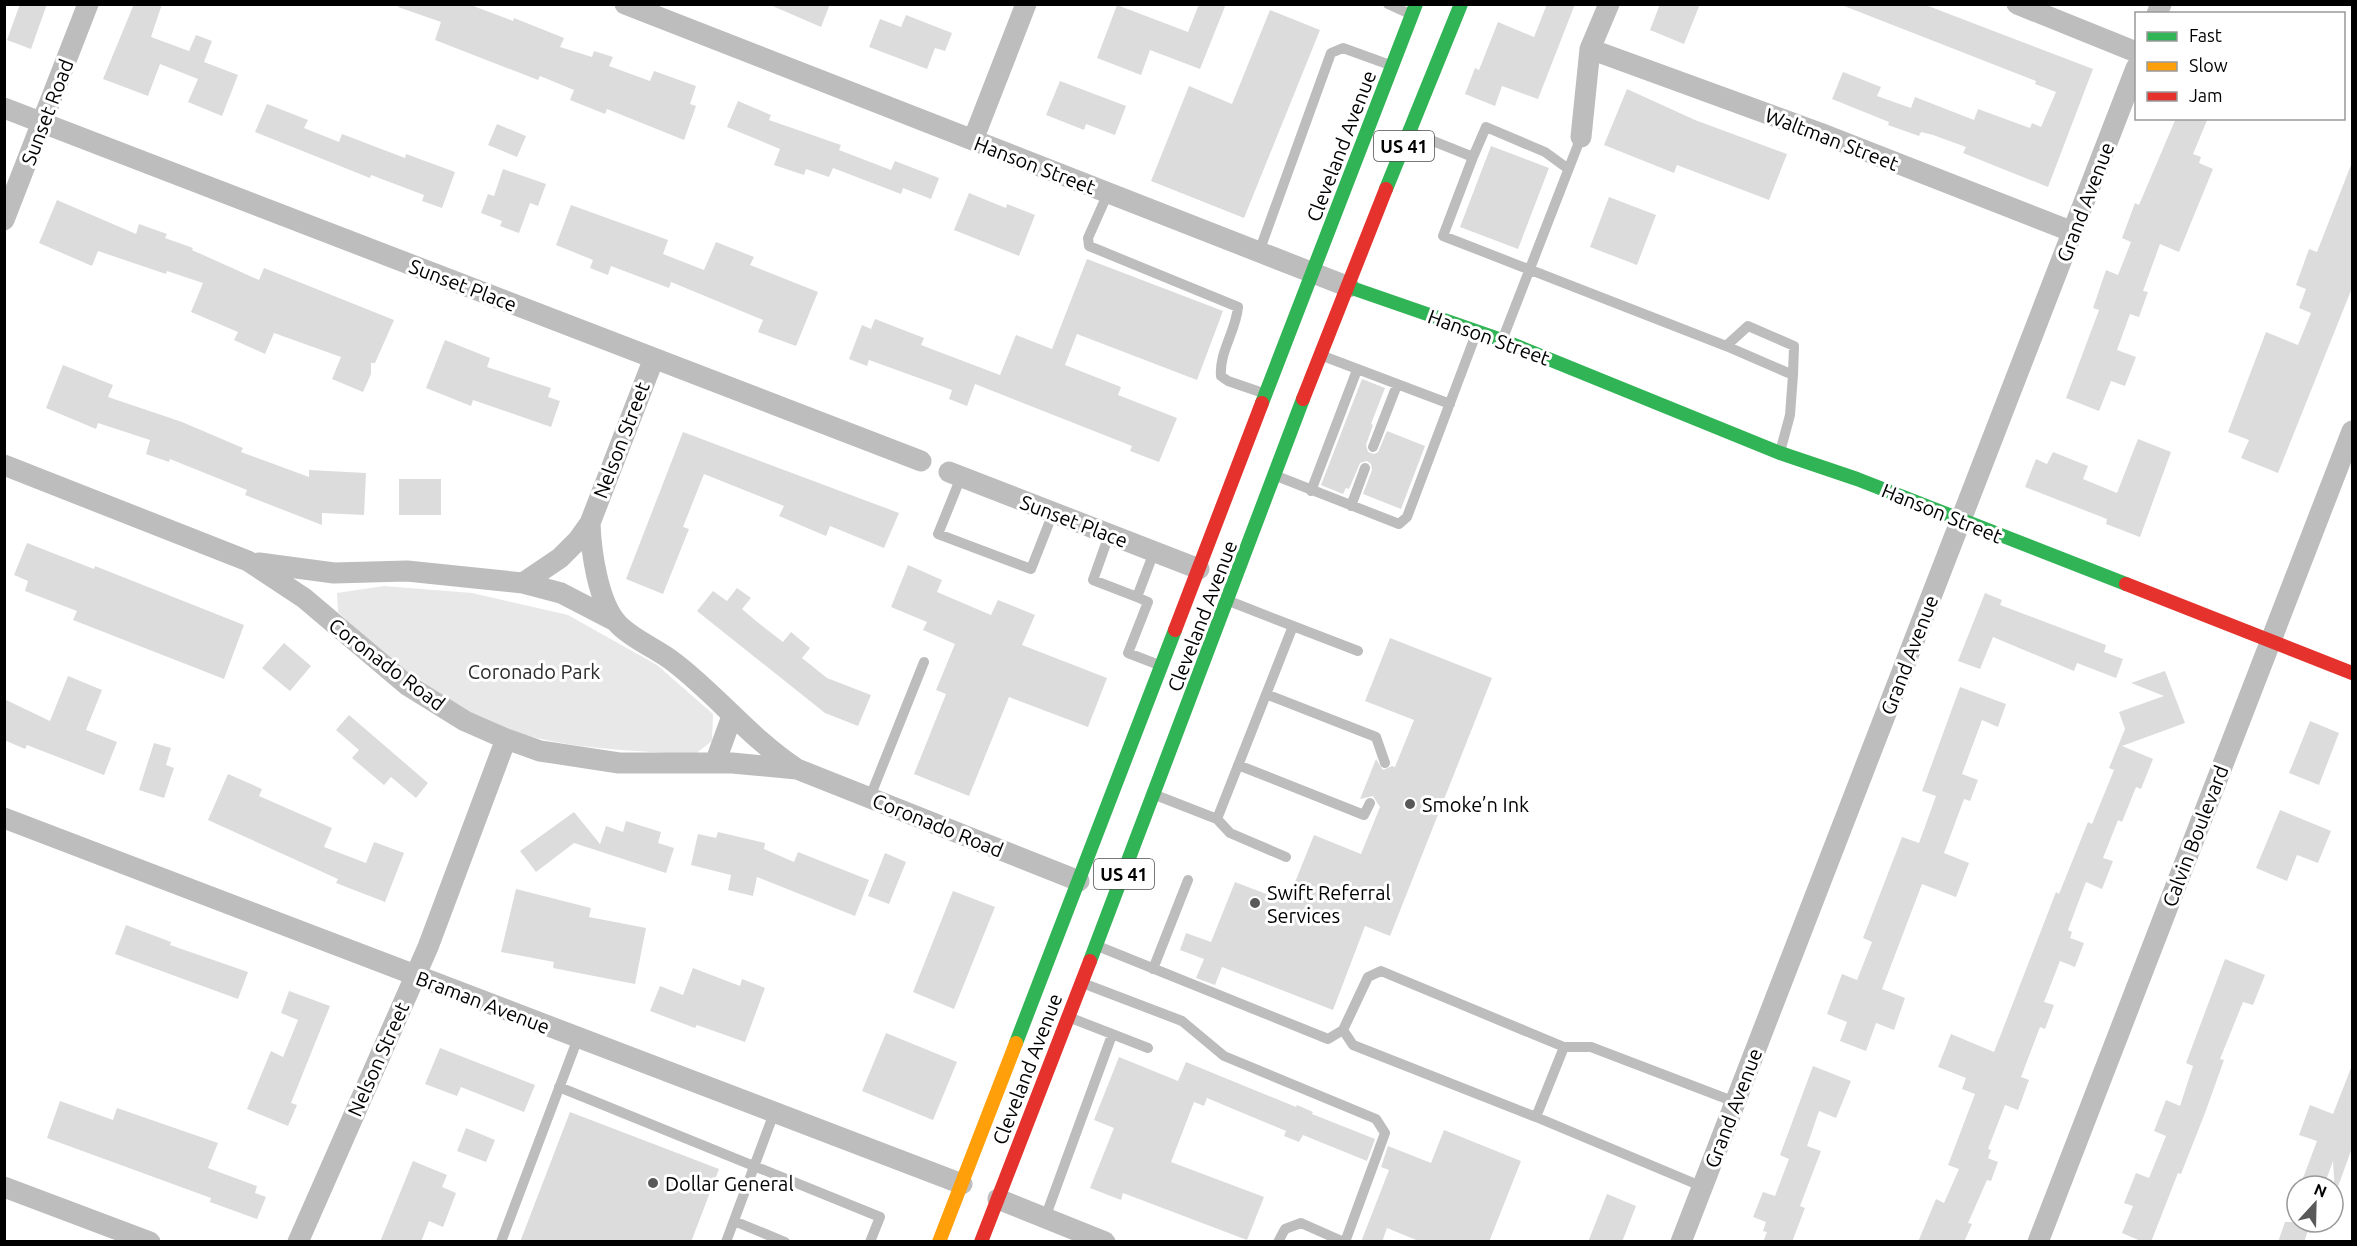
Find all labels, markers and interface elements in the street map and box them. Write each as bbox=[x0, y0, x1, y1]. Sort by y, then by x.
legend bbox=[2135, 12, 2345, 120]
text: Fast bbox=[2189, 25, 2222, 45]
text: Slow bbox=[2189, 55, 2228, 75]
street label: Sunset Road bbox=[16, 56, 78, 168]
street label: Cleveland Avenue bbox=[1302, 67, 1380, 225]
text: Jam bbox=[2189, 85, 2223, 105]
street label: Waltman Street bbox=[1762, 103, 1902, 175]
street label: Hanson Street bbox=[971, 131, 1099, 199]
road number: US 41 bbox=[1374, 131, 1434, 161]
street label: Grand Avenue bbox=[2052, 139, 2118, 265]
street label: Sunset Place bbox=[406, 254, 520, 316]
street label: Hanson Street bbox=[1425, 304, 1553, 370]
street label: Nelson Street bbox=[588, 378, 654, 501]
street label: Hanson Street bbox=[1878, 478, 2006, 548]
street label: Sunset Place bbox=[1017, 490, 1131, 552]
street label: Cleveland Avenue bbox=[1163, 537, 1241, 695]
street label: Grand Avenue bbox=[1876, 592, 1942, 718]
street label: Coronado Road bbox=[325, 613, 449, 715]
park label: Coronado Park bbox=[468, 660, 600, 683]
street label: Calvin Boulevard bbox=[2157, 762, 2233, 910]
street label: Coronado Road bbox=[869, 788, 1007, 862]
place label: Smoke’n Ink bbox=[1422, 793, 1529, 816]
marker: Smoke’n Ink bbox=[1403, 797, 1417, 811]
road number: US 41 bbox=[1094, 859, 1154, 889]
place label: Swift Referral Services bbox=[1267, 881, 1391, 927]
marker: Swift Referral Services bbox=[1248, 896, 1262, 910]
street label: Braman Avenue bbox=[413, 966, 553, 1038]
street label: Cleveland Avenue bbox=[988, 990, 1066, 1148]
street label: Nelson Street bbox=[343, 998, 414, 1120]
street label: Grand Avenue bbox=[1700, 1045, 1766, 1171]
place label: Dollar General bbox=[665, 1172, 794, 1195]
north arrow bbox=[2285, 1174, 2345, 1234]
marker: Dollar General bbox=[646, 1176, 660, 1190]
text: N bbox=[2312, 1180, 2330, 1201]

